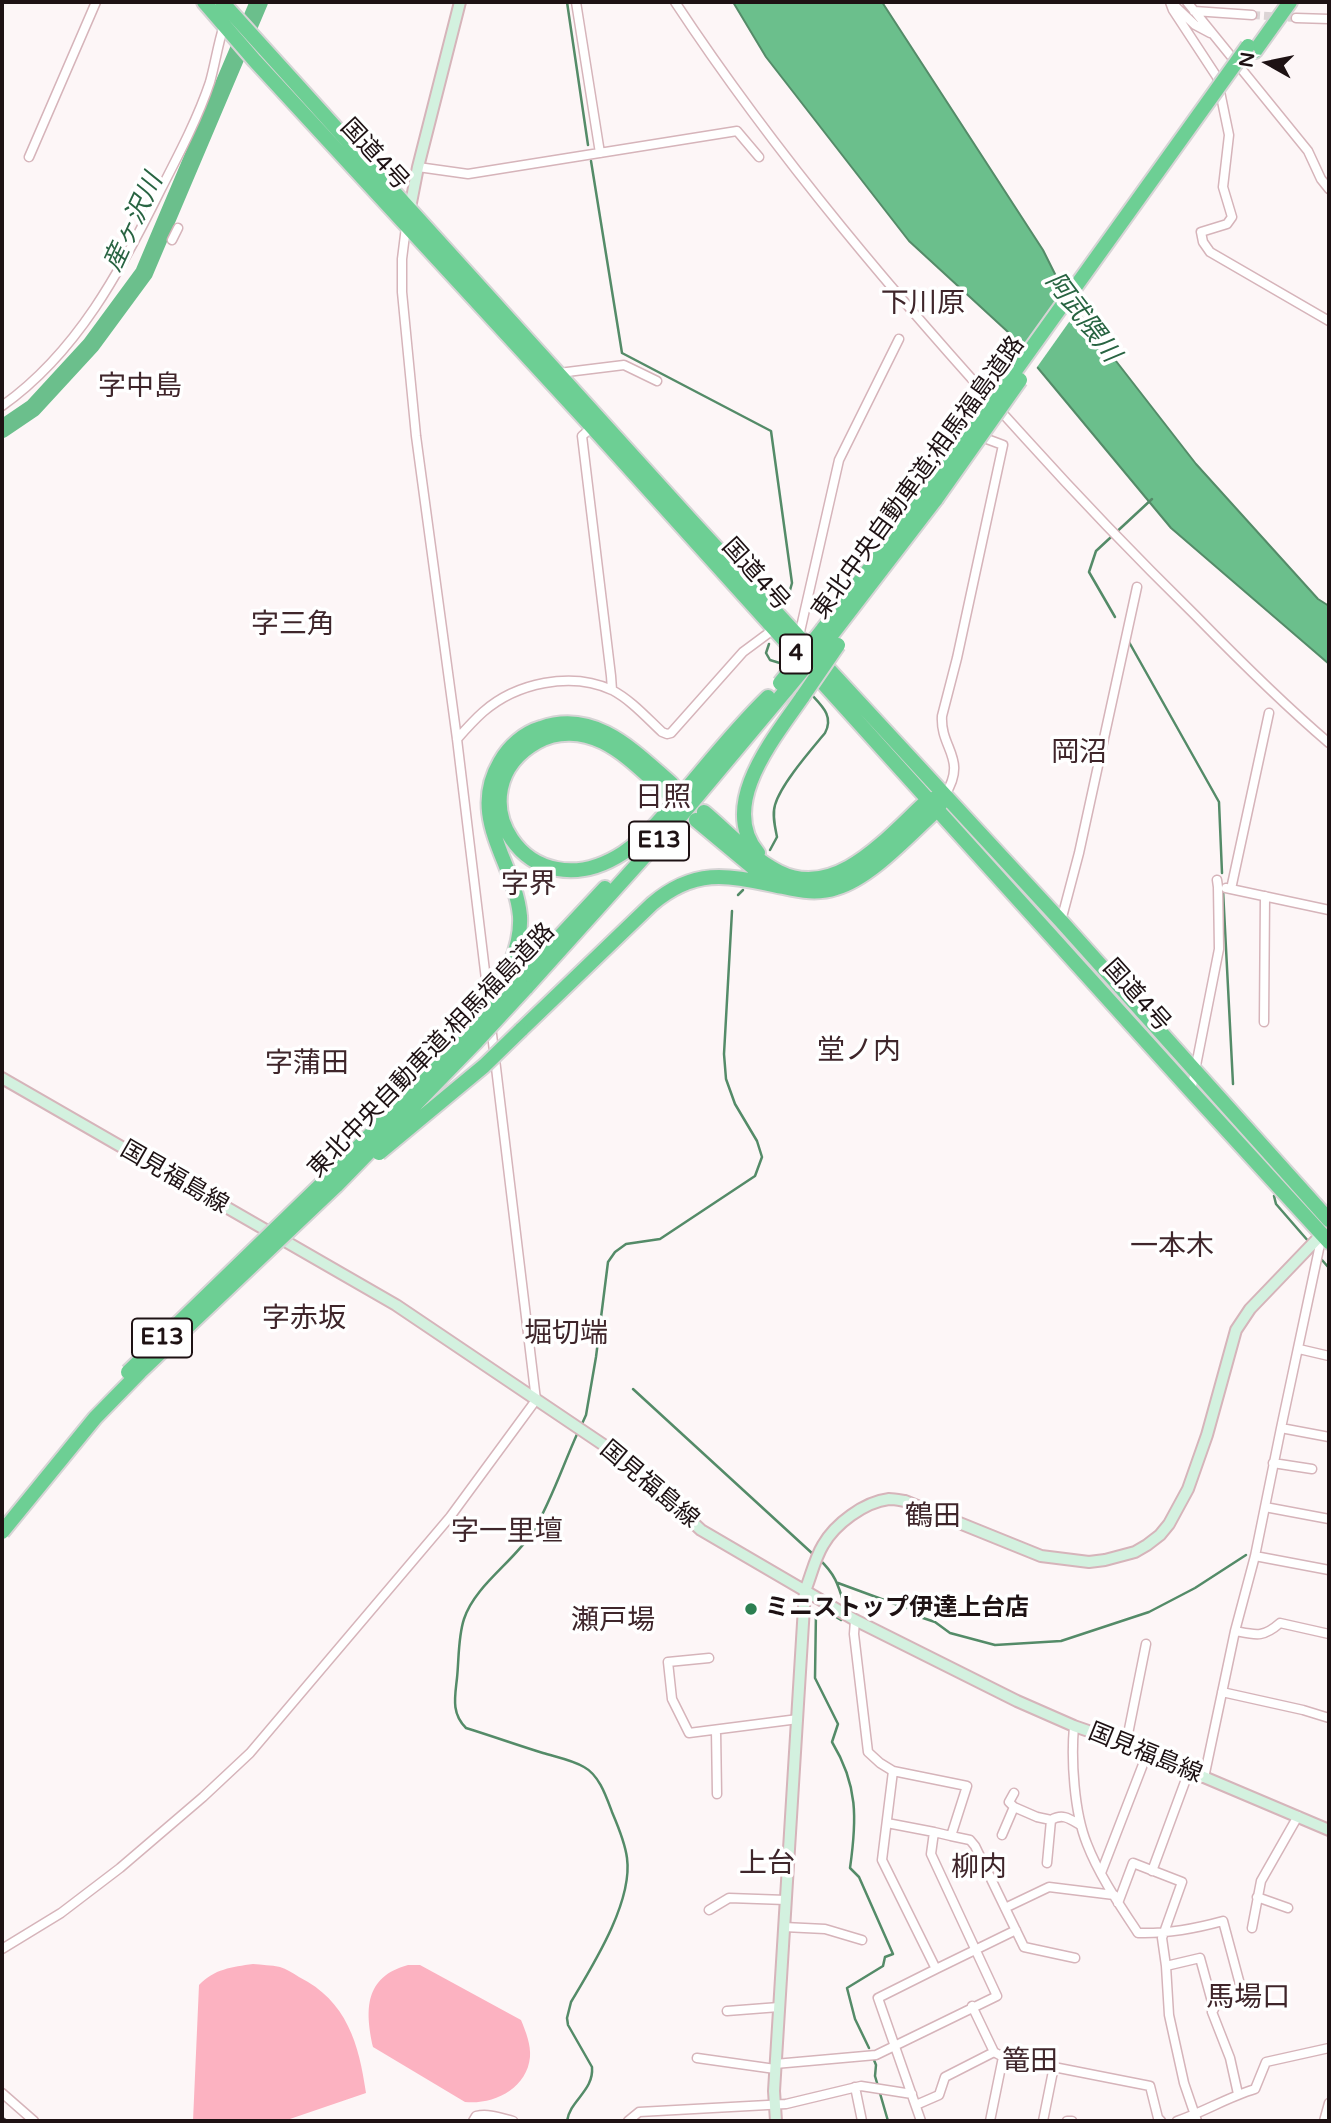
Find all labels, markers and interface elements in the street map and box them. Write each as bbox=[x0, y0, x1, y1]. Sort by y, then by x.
north arrow bbox=[1233, 28, 1303, 98]
text: N bbox=[1235, 50, 1259, 69]
street label: 国道4号 bbox=[334, 113, 414, 197]
water label: 産ヶ沢川 bbox=[98, 169, 170, 277]
water label: 阿武隈川 bbox=[1038, 267, 1126, 369]
district label: 下川原 bbox=[881, 288, 965, 322]
street label: 東北中央自動車道;相馬福島道路 bbox=[807, 331, 1031, 625]
district label: 字中島 bbox=[98, 371, 182, 405]
street label: 国道4号 bbox=[715, 533, 795, 617]
district label: 字三角 bbox=[251, 609, 335, 643]
road number: 4 bbox=[780, 634, 812, 674]
district label: 岡沼 bbox=[1051, 737, 1107, 771]
district label: 日照 bbox=[635, 782, 691, 816]
road number: E13 bbox=[629, 821, 689, 860]
district label: 字界 bbox=[501, 869, 557, 903]
street label: 東北中央自動車道;相馬福島道路 bbox=[303, 918, 561, 1184]
street label: 国道4号 bbox=[1096, 954, 1176, 1038]
district label: 堂ノ内 bbox=[817, 1035, 901, 1069]
district label: 字蒲田 bbox=[265, 1048, 349, 1082]
street label: 国見福島線 bbox=[115, 1136, 233, 1220]
district label: 一本木 bbox=[1130, 1231, 1214, 1265]
district label: 字赤坂 bbox=[262, 1303, 346, 1337]
road number: E13 bbox=[132, 1318, 192, 1358]
district label: 堀切端 bbox=[524, 1318, 608, 1352]
street label: 国見福島線 bbox=[594, 1435, 704, 1535]
district label: 鶴田 bbox=[905, 1501, 961, 1535]
district label: 字一里壇 bbox=[451, 1516, 563, 1550]
place label: ミニストップ伊達上台店 bbox=[765, 1595, 1029, 1623]
marker: ミニストップ伊達上台店 bbox=[743, 1601, 759, 1617]
district label: 瀬戸場 bbox=[571, 1605, 655, 1639]
street label: 国見福島線 bbox=[1084, 1718, 1206, 1790]
district label: 上台 bbox=[739, 1848, 795, 1882]
district label: 柳内 bbox=[951, 1852, 1007, 1886]
district label: 馬場口 bbox=[1206, 1982, 1290, 2016]
district label: 篭田 bbox=[1002, 2046, 1058, 2080]

